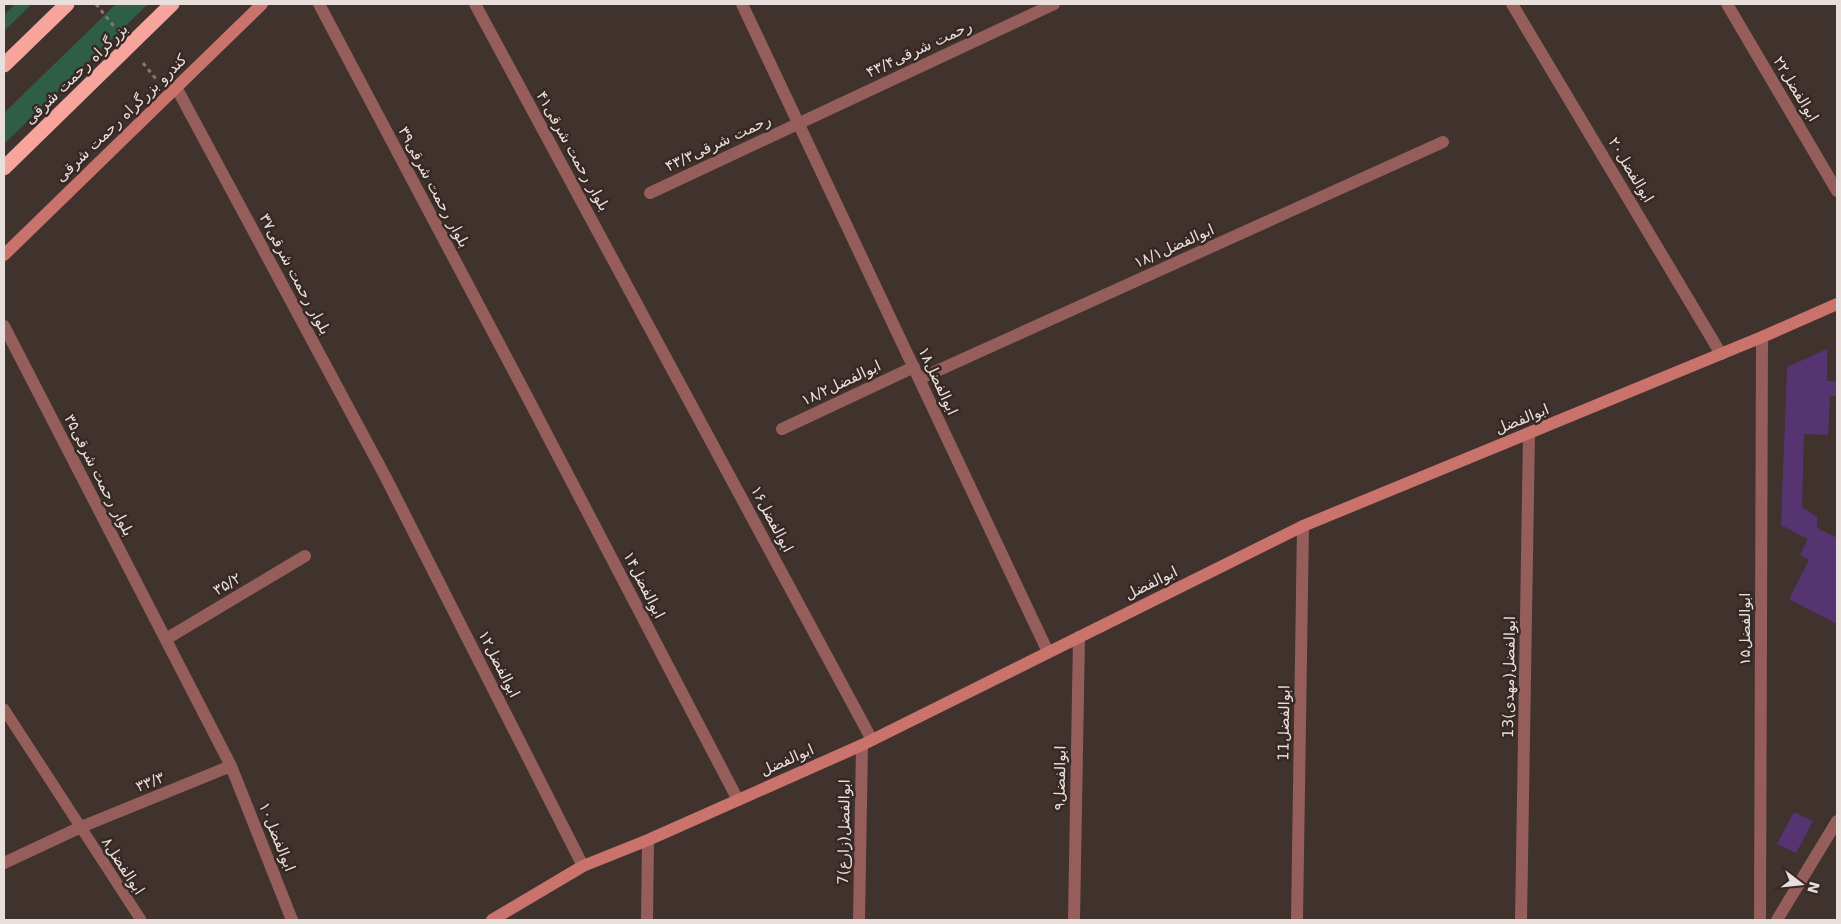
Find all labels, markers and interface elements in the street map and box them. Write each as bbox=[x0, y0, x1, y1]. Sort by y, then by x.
street label: ۴۳/۴رحمت شرقی bbox=[863, 17, 975, 81]
street label: بزرگراه رحمت شرقی bbox=[20, 20, 132, 128]
street label: کندرو بزرگراه رحمت شرقی bbox=[51, 50, 191, 186]
street label: ابوالفضل۲۲ bbox=[1770, 53, 1822, 125]
street label: بلوار رحمت شرقی۴۱ bbox=[533, 88, 613, 214]
street label: ۴۳/۳رحمت شرقی bbox=[662, 111, 774, 175]
street label: بلوار رحمت شرقی۳۹ bbox=[395, 123, 473, 251]
street label: ابوالفضل۲۰ bbox=[1605, 134, 1657, 206]
street label: بلوار رحمت شرقی۳۷ bbox=[256, 210, 334, 338]
street label: ابوالفضل۱۸/۱ bbox=[1131, 220, 1217, 272]
street label: ابوالفضل۱۸ bbox=[914, 344, 962, 418]
street label: ۱۸/۲ابوالفضل bbox=[798, 357, 884, 409]
street label: ابوالفضل bbox=[1492, 400, 1552, 438]
street label: بلوار رحمت شرقی۳۵ bbox=[60, 411, 138, 539]
street label: ابوالفضل۱۶ bbox=[747, 483, 797, 555]
street label: ابوالفضل۱۴ bbox=[619, 548, 669, 622]
street label: ابوالفضل bbox=[1122, 562, 1180, 604]
street label: ۳۵/۲ bbox=[210, 569, 244, 599]
street label: ابوالفضل۱۵ bbox=[1736, 593, 1754, 665]
street label: 13ابوالفضل(مهدی) bbox=[1499, 616, 1519, 738]
street label: ابوالفضل۱۲ bbox=[474, 627, 524, 701]
street label: 11ابوالفضل bbox=[1274, 685, 1294, 761]
street label: ابوالفضل bbox=[757, 740, 817, 780]
street label: ابوالفضل۹ bbox=[1050, 745, 1070, 811]
street label: ۳۳/۳ bbox=[133, 768, 167, 796]
street label: 7ابوالفضل(زارع) bbox=[834, 779, 854, 885]
street label: ابوالفضل۱۰ bbox=[255, 800, 299, 874]
street label: ابوالفضل۸ bbox=[98, 834, 148, 898]
north arrow bbox=[1776, 859, 1826, 909]
text: N bbox=[1804, 880, 1823, 895]

